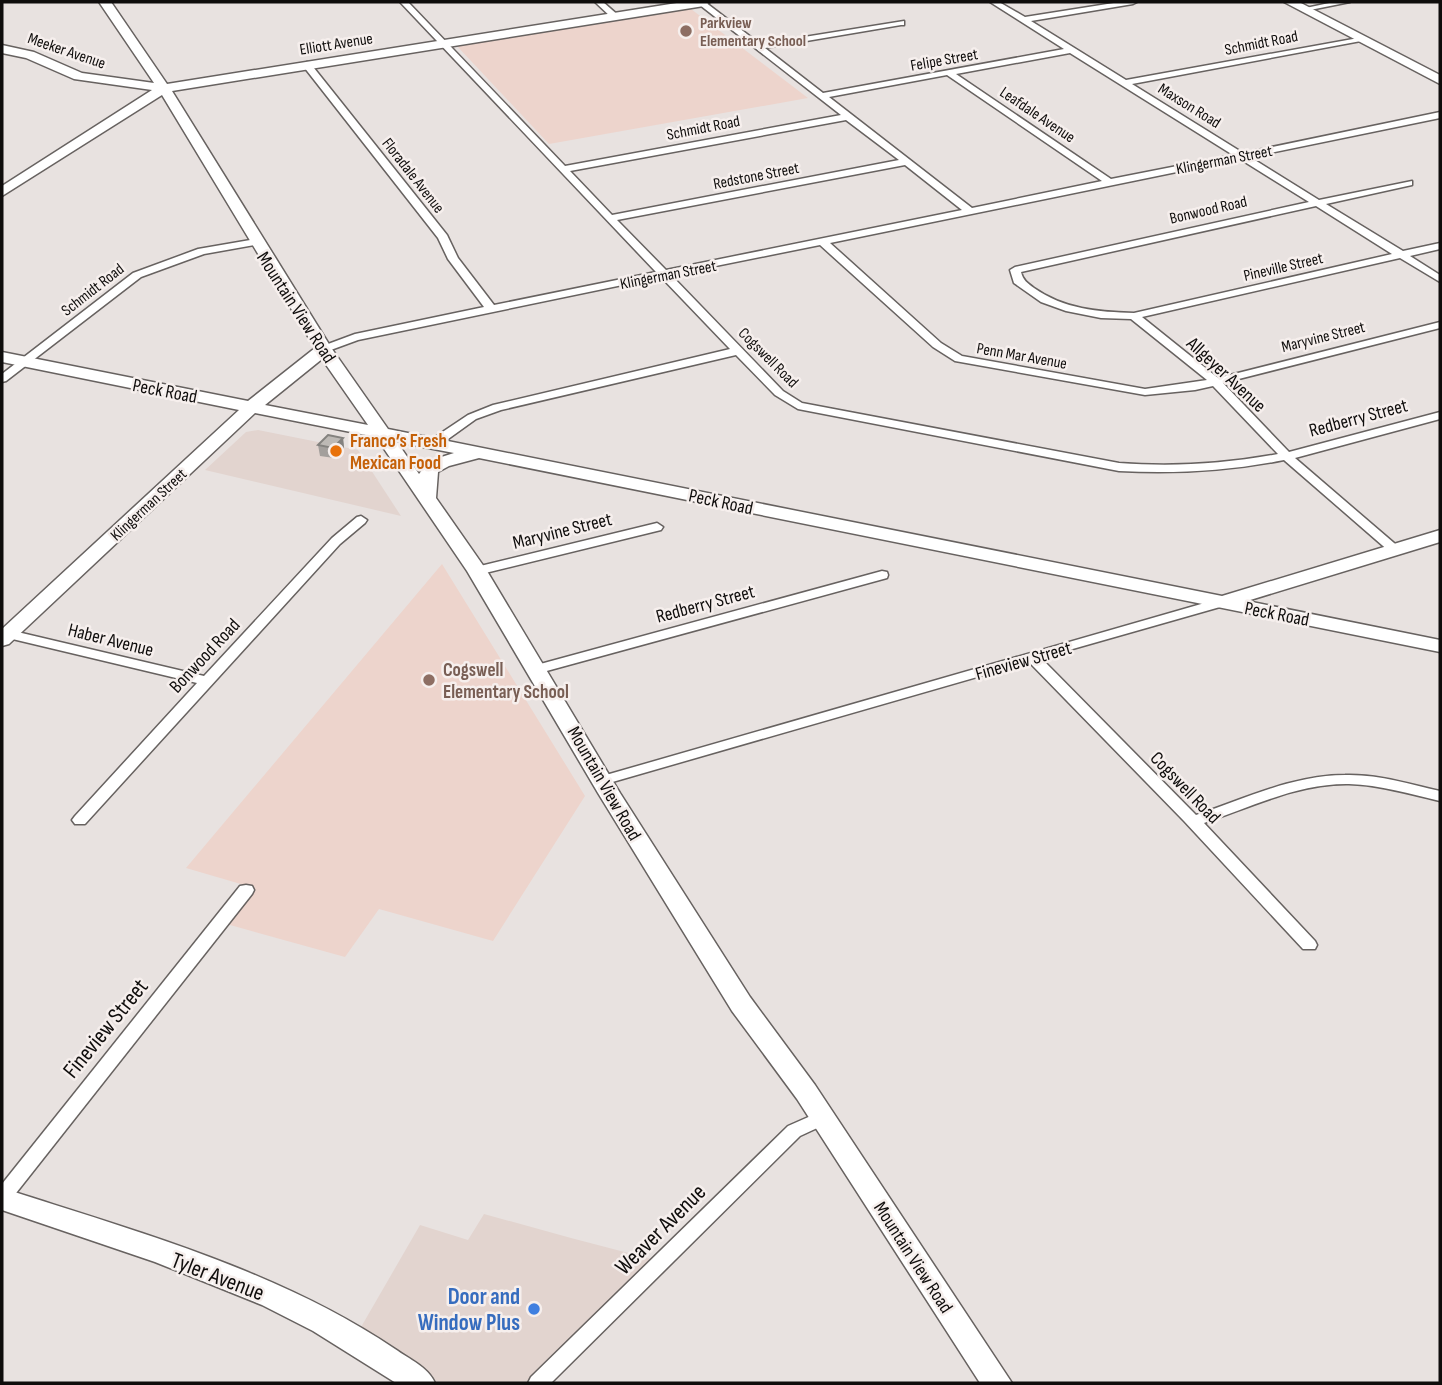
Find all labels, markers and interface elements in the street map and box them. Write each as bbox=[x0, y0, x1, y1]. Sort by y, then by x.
place label: Parkview Elementary School bbox=[700, 14, 806, 51]
marker: Parkview Elementary School bbox=[678, 23, 694, 39]
street label: Schmidt Road bbox=[1223, 27, 1299, 60]
street label: Meeker Avenue bbox=[25, 29, 108, 74]
street label: Elliott Avenue bbox=[298, 29, 374, 60]
street label: Felipe Street bbox=[909, 45, 979, 76]
street label: Maxson Road bbox=[1154, 80, 1224, 133]
street label: Leafdale Avenue bbox=[996, 83, 1078, 147]
street label: Schmidt Road bbox=[665, 112, 741, 145]
street label: Floradale Avenue bbox=[378, 135, 448, 217]
street label: Klingerman Street bbox=[1175, 142, 1274, 179]
street label: Redstone Street bbox=[712, 159, 801, 194]
street label: Bonwood Road bbox=[1168, 192, 1249, 229]
street label: Mountain View Road bbox=[251, 248, 340, 368]
street label: Pineville Street bbox=[1242, 249, 1325, 286]
street label: Klingerman Street bbox=[619, 257, 718, 294]
street label: Schmidt Road bbox=[58, 260, 128, 320]
street label: Maryvine Street bbox=[1280, 318, 1367, 357]
street label: Cogswell Road bbox=[734, 324, 802, 392]
street label: Allgeyer Avenue bbox=[1181, 332, 1270, 418]
street label: Penn Mar Avenue bbox=[975, 339, 1068, 374]
street label: Peck Road bbox=[131, 374, 199, 409]
street label: Redberry Street bbox=[1307, 394, 1410, 443]
place label: Franco’s Fresh Mexican Food bbox=[350, 430, 447, 475]
marker: Franco’s Fresh Mexican Food bbox=[328, 443, 344, 459]
street label: Klingerman Street bbox=[107, 465, 191, 545]
street label: Peck Road bbox=[686, 484, 755, 520]
street label: Maryvine Street bbox=[510, 508, 614, 555]
street label: Redberry Street bbox=[654, 580, 757, 629]
street label: Peck Road bbox=[1243, 597, 1311, 632]
street label: Bonwood Road bbox=[165, 614, 245, 698]
street label: Haber Avenue bbox=[65, 619, 156, 662]
street label: Fineview Street bbox=[973, 637, 1074, 686]
place label: Cogswell Elementary School bbox=[443, 659, 569, 704]
marker: Cogswell Elementary School bbox=[421, 672, 437, 688]
street label: Mountain View Road bbox=[562, 723, 646, 845]
street label: Cogswell Road bbox=[1145, 747, 1225, 829]
street label: Fineview Street bbox=[57, 973, 154, 1084]
street label: Weaver Avenue bbox=[609, 1178, 712, 1281]
street label: Mountain View Road bbox=[868, 1198, 957, 1318]
street label: Tyler Avenue bbox=[167, 1246, 268, 1307]
place label: Door and Window Plus bbox=[418, 1283, 520, 1337]
marker: Door and Window Plus bbox=[526, 1301, 542, 1317]

